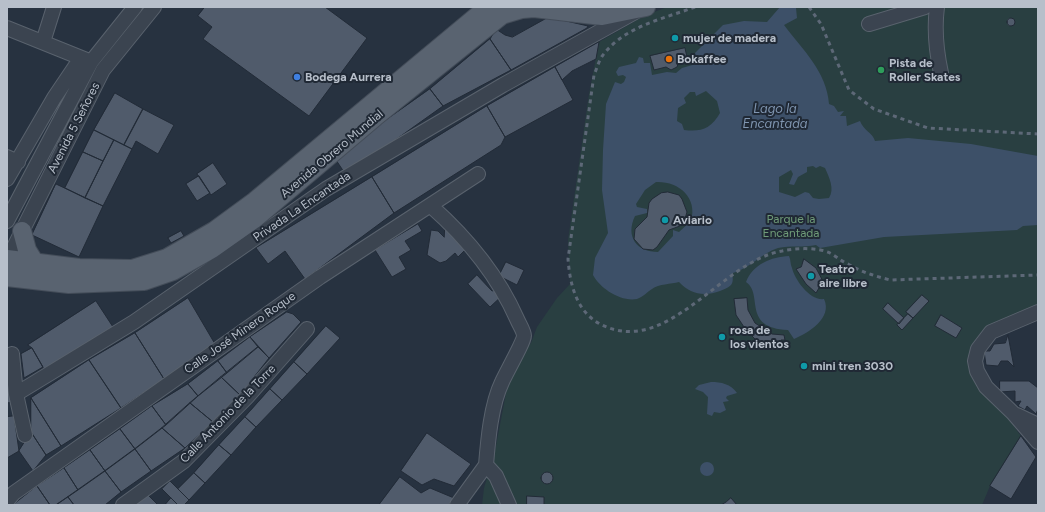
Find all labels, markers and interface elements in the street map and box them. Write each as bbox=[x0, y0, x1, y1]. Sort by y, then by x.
place label: mujer de madera bbox=[683, 31, 776, 45]
marker: mujer de madera bbox=[670, 33, 680, 43]
place label: Bokaffee bbox=[677, 52, 726, 66]
marker: Bokaffee bbox=[664, 54, 674, 64]
place label: Pista de Roller Skates bbox=[889, 56, 960, 84]
marker: Pista de Roller Skates bbox=[876, 65, 886, 75]
place label: Bodega Aurrera bbox=[305, 70, 392, 84]
marker: Bodega Aurrera bbox=[292, 72, 302, 82]
street label: Avenida 5 Señores bbox=[45, 80, 103, 176]
water label: Lago la Encantada bbox=[743, 101, 807, 132]
street label: Avenida Obrero Mundial bbox=[278, 107, 386, 201]
street label: Privada La Encantada bbox=[251, 169, 353, 245]
park label: Parque la Encantada bbox=[763, 212, 819, 240]
place label: Aviario bbox=[673, 213, 712, 227]
marker: Aviario bbox=[660, 215, 670, 225]
place label: Teatro aire libre bbox=[819, 262, 867, 290]
marker: Teatro aire libre bbox=[806, 271, 816, 281]
street label: Calle José Minero Roque bbox=[182, 289, 298, 377]
place label: rosa de los vientos bbox=[730, 323, 789, 351]
marker: rosa de los vientos bbox=[717, 332, 727, 342]
place label: mini tren 3030 bbox=[812, 359, 893, 373]
marker: mini tren 3030 bbox=[799, 361, 809, 371]
street label: Calle Antonio de la Torre bbox=[177, 362, 279, 466]

